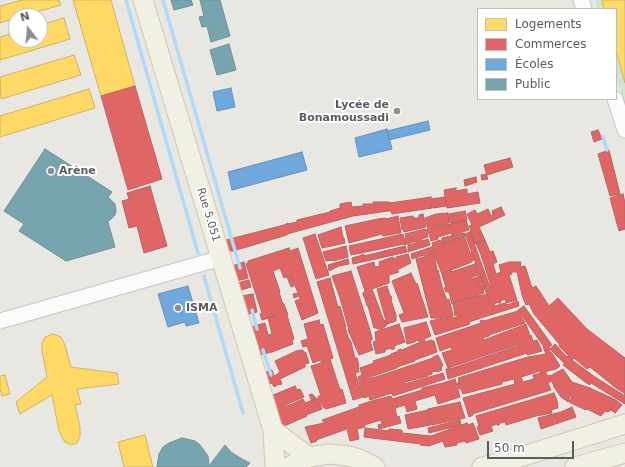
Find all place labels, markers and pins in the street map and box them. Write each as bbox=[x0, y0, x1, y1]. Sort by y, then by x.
place label: Lycée de Bonamoussadi bbox=[299, 98, 389, 124]
marker: Lycée de Bonamoussadi bbox=[392, 106, 402, 116]
place label: Arène bbox=[59, 164, 96, 178]
marker: Arène bbox=[46, 166, 56, 176]
place label: ISMA bbox=[186, 301, 217, 315]
marker: ISMA bbox=[173, 303, 183, 313]

